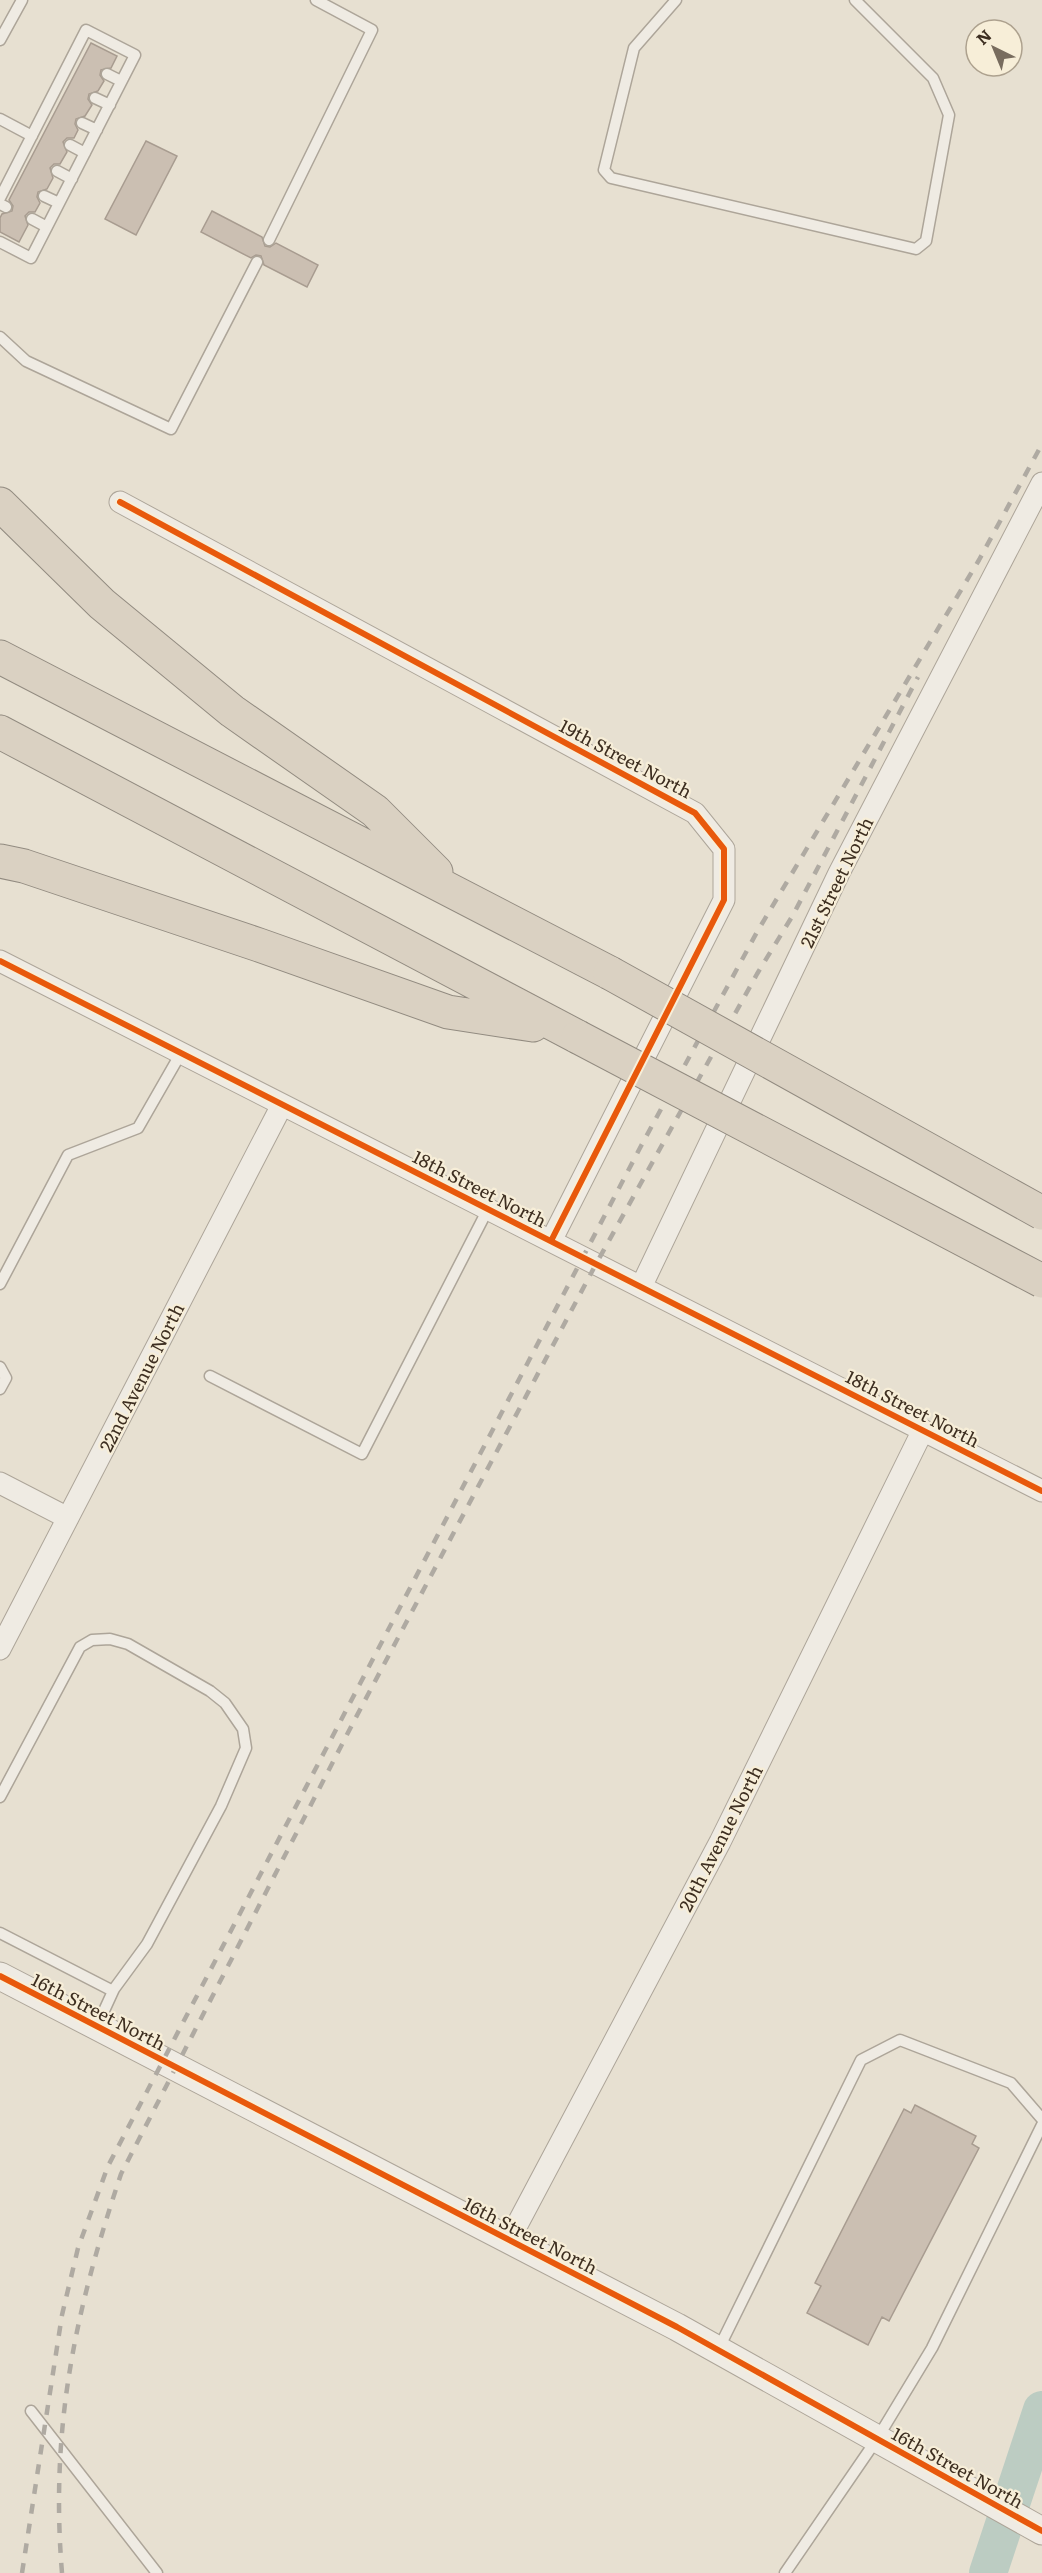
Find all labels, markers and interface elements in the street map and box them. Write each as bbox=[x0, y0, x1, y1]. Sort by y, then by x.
north arrow bbox=[964, 18, 1024, 78]
text: N bbox=[970, 23, 996, 50]
street label: 19th Street North bbox=[555, 712, 697, 804]
street label: 21st Street North bbox=[793, 812, 879, 952]
street label: 18th Street North bbox=[408, 1143, 552, 1234]
street label: 22nd Avenue North bbox=[92, 1298, 190, 1456]
street label: 18th Street North bbox=[841, 1363, 985, 1454]
street label: 20th Avenue North bbox=[671, 1760, 769, 1916]
street label: 16th Street North bbox=[27, 1966, 171, 2056]
street label: 16th Street North bbox=[459, 2190, 603, 2280]
street label: 16th Street North bbox=[887, 2420, 1029, 2515]

